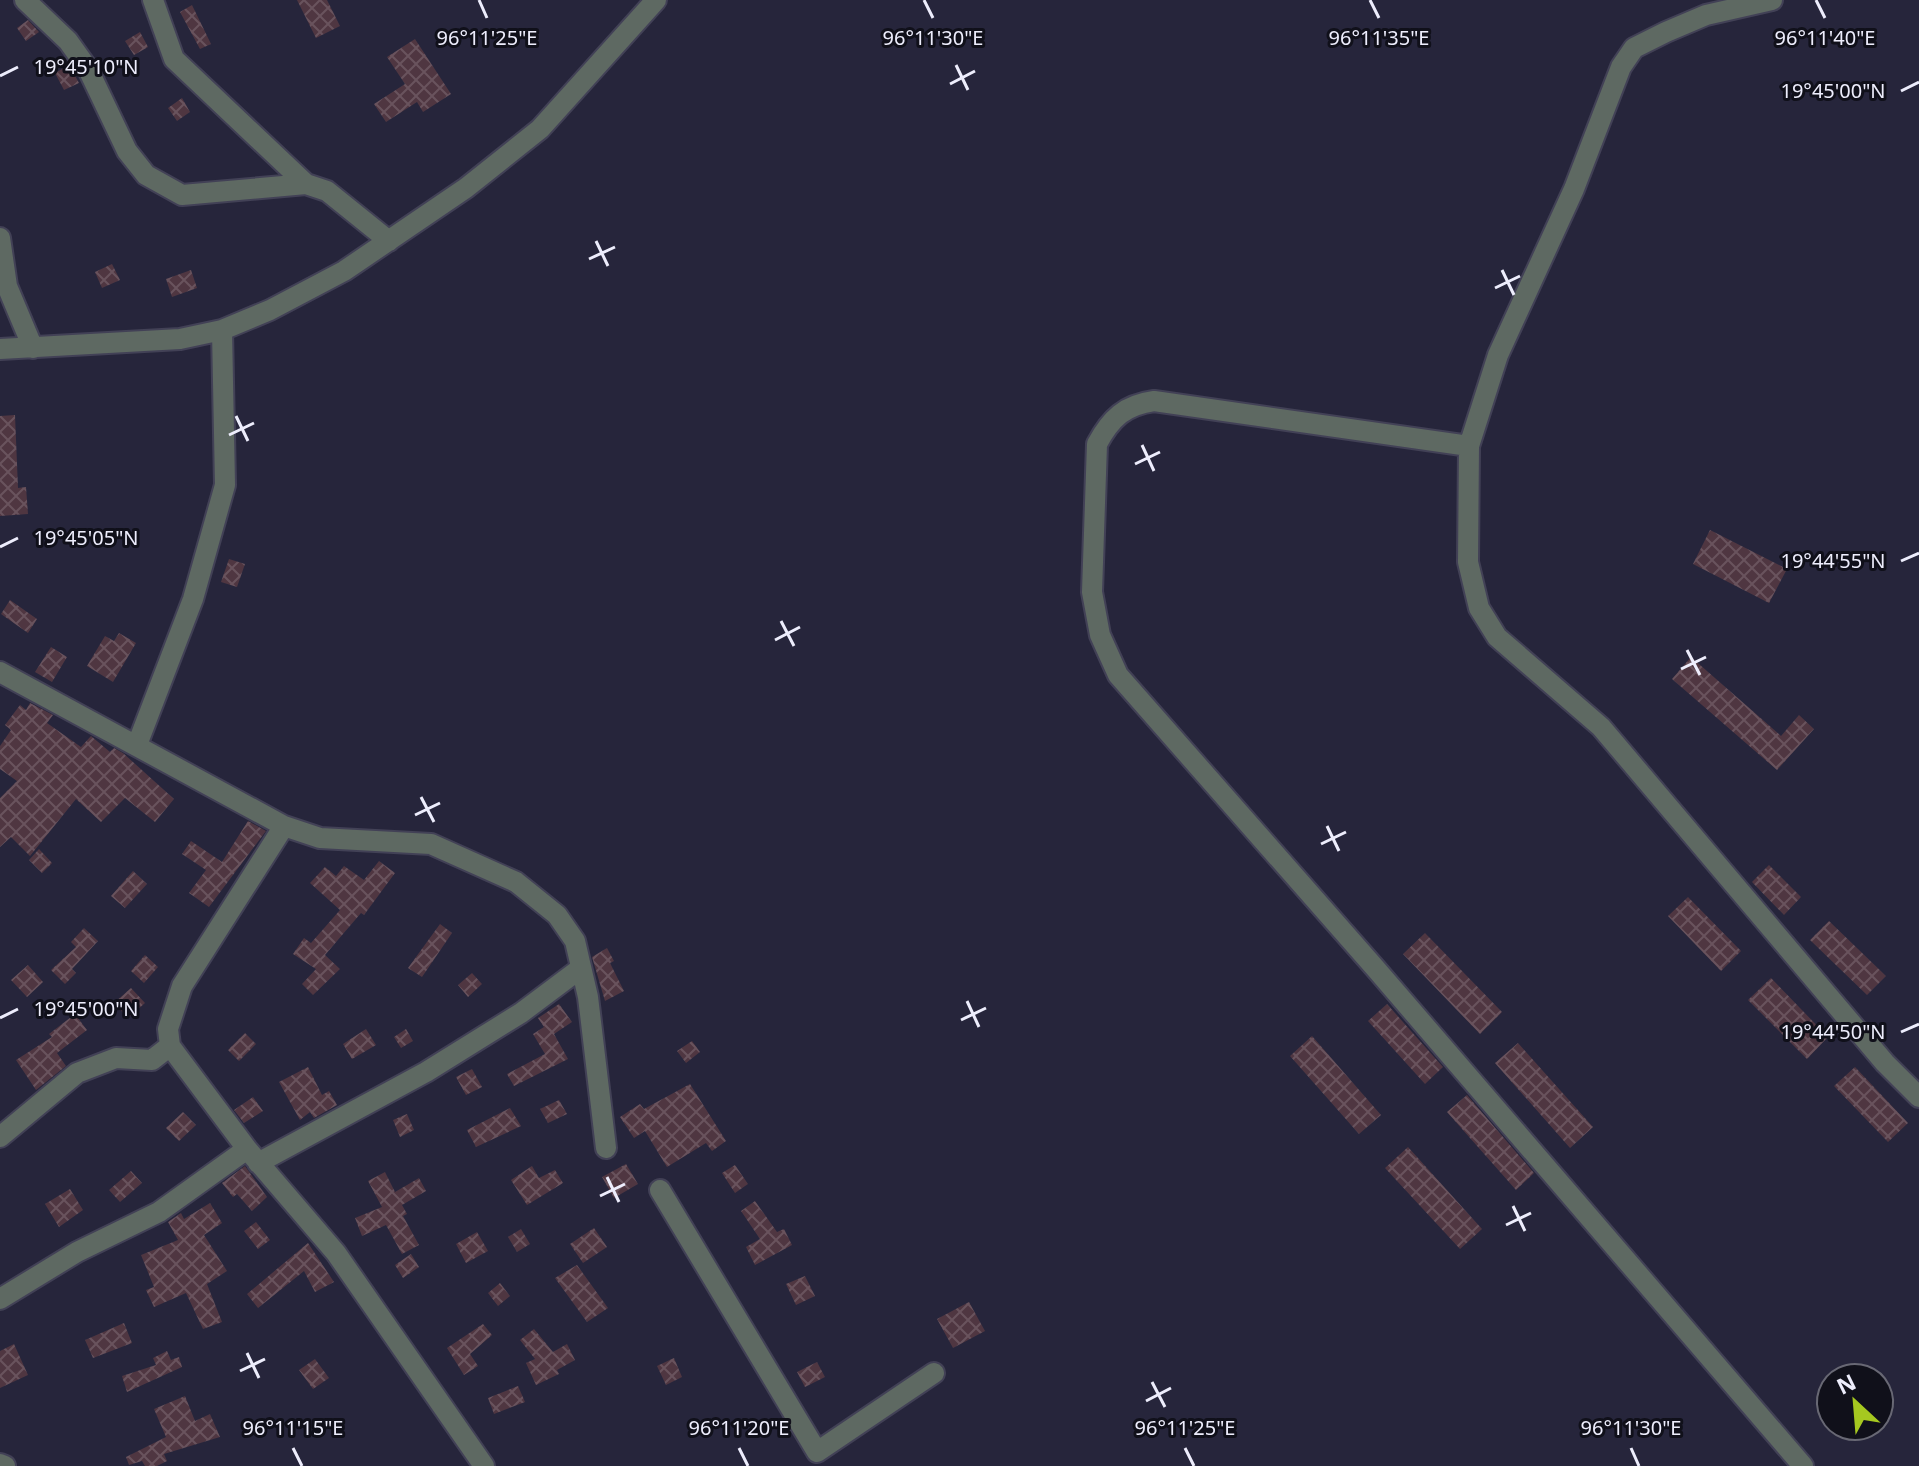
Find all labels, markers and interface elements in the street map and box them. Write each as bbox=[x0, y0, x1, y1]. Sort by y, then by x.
text: 96°11'25"E bbox=[437, 24, 537, 51]
text: 96°11'30"E bbox=[883, 24, 983, 51]
text: 96°11'35"E bbox=[1329, 24, 1429, 51]
text: 96°11'40"E bbox=[1775, 24, 1875, 51]
text: 19°45'10"N bbox=[33, 53, 139, 80]
text: 19°45'00"N bbox=[1780, 77, 1886, 104]
text: 19°45'05"N bbox=[33, 524, 139, 551]
text: 19°44'55"N bbox=[1780, 547, 1886, 574]
text: 19°45'00"N bbox=[33, 995, 139, 1022]
text: 19°44'50"N bbox=[1780, 1018, 1886, 1045]
north arrow bbox=[1815, 1362, 1895, 1442]
text: N bbox=[1831, 1366, 1860, 1401]
text: 96°11'15"E bbox=[243, 1414, 343, 1441]
text: 96°11'20"E bbox=[689, 1414, 789, 1441]
text: 96°11'25"E bbox=[1135, 1414, 1235, 1441]
text: 96°11'30"E bbox=[1581, 1414, 1681, 1441]

